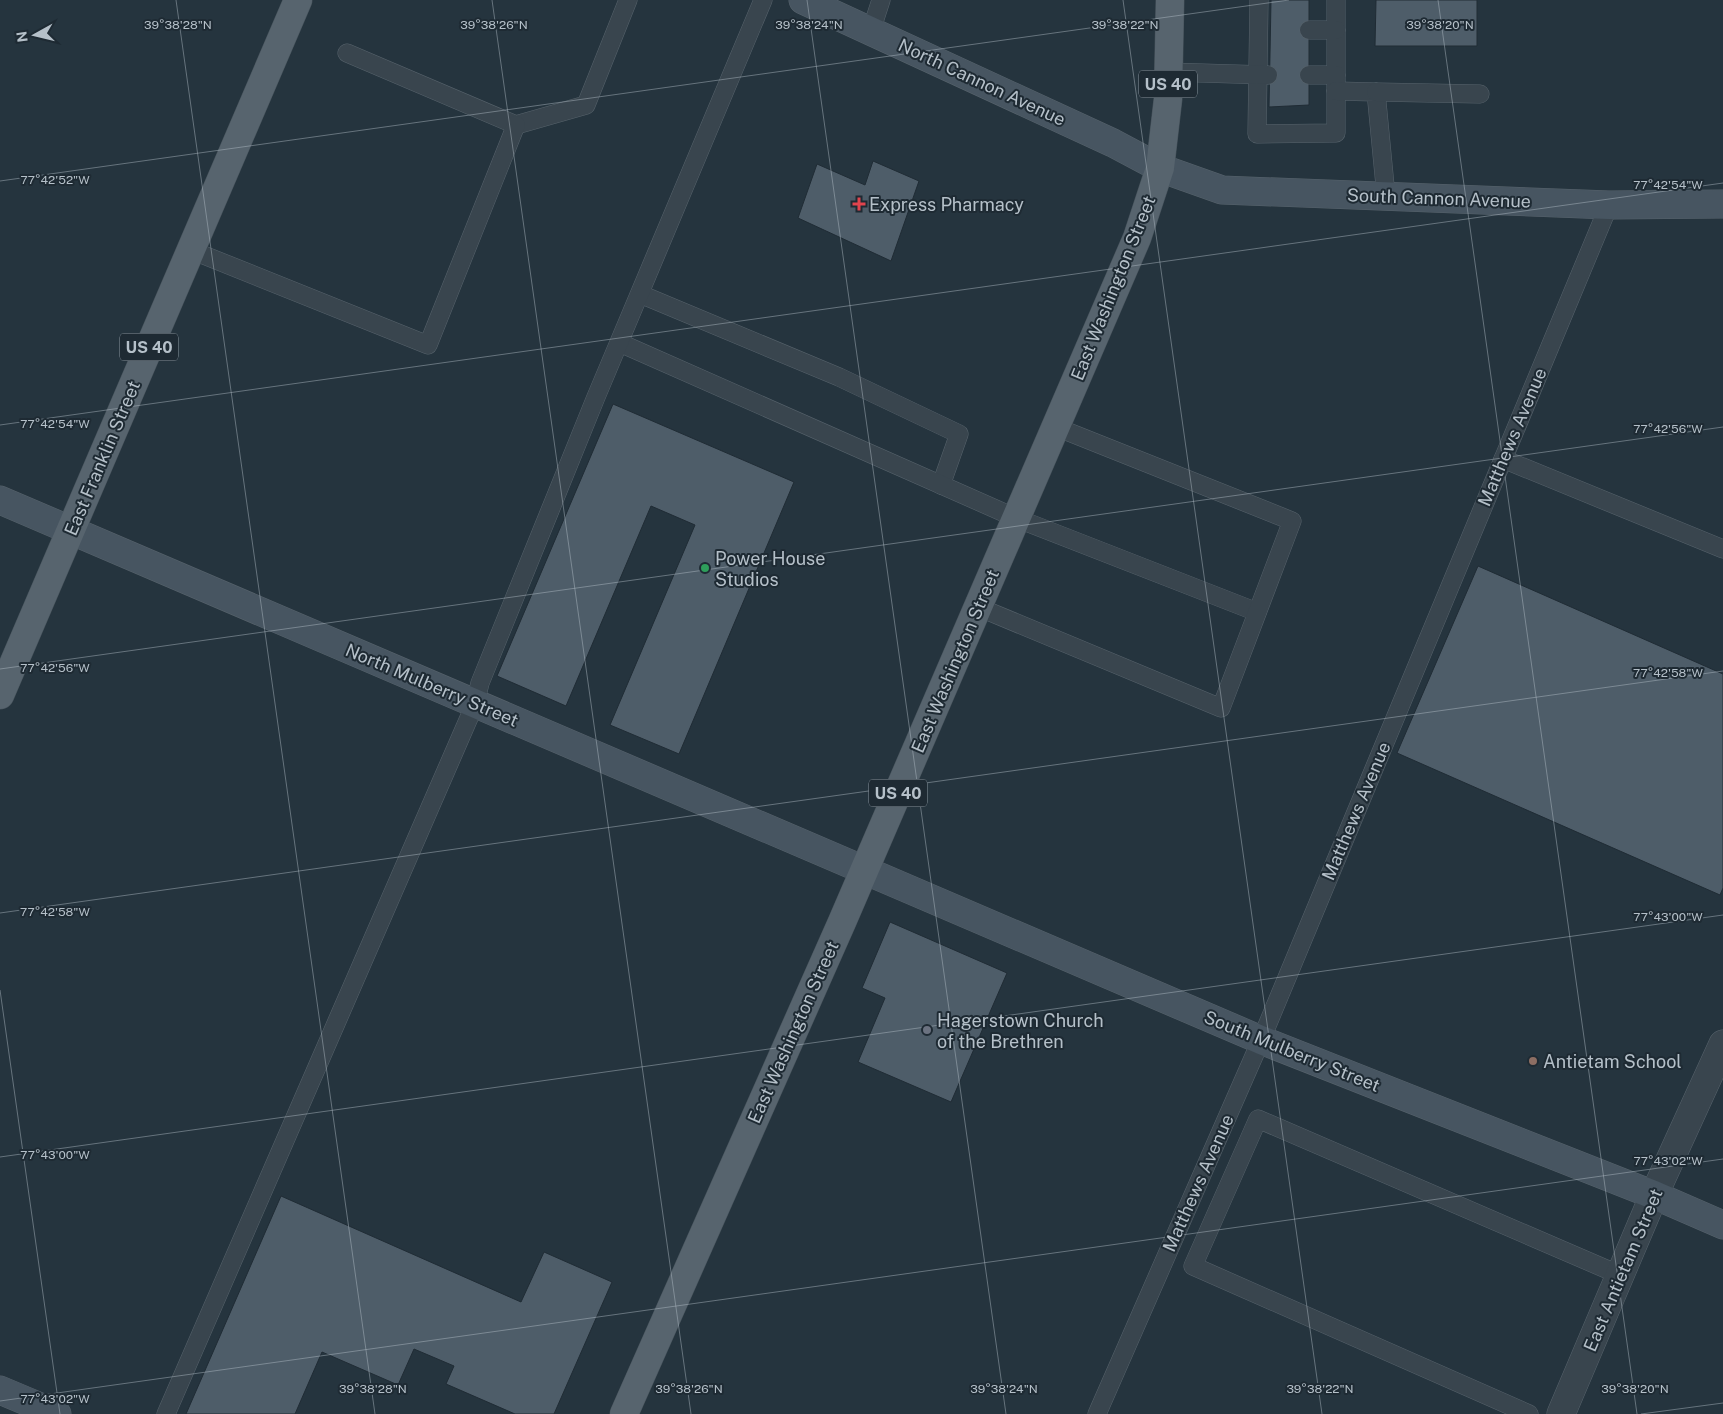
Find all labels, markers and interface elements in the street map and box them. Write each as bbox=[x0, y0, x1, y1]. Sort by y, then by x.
north arrow bbox=[10, 10, 60, 60]
text: 39°38'28"N bbox=[144, 18, 212, 32]
text: 39°38'26"N bbox=[460, 18, 528, 32]
text: 39°38'24"N bbox=[775, 18, 843, 32]
text: 39°38'22"N bbox=[1091, 18, 1159, 32]
text: 39°38'20"N bbox=[1406, 18, 1474, 32]
text: N bbox=[13, 30, 31, 43]
street label: North Cannon Avenue bbox=[895, 34, 1069, 130]
road number: US 40 bbox=[1139, 70, 1197, 98]
text: 77°42'52"W bbox=[20, 173, 90, 187]
text: 77°42'54"W bbox=[1633, 178, 1703, 192]
street label: South Cannon Avenue bbox=[1347, 184, 1531, 212]
street label: East Washington Street bbox=[1066, 193, 1160, 383]
place label: Express Pharmacy bbox=[869, 194, 1024, 215]
marker: Express Pharmacy bbox=[853, 198, 865, 210]
road number: US 40 bbox=[120, 334, 178, 361]
street label: Matthews Avenue bbox=[1473, 365, 1551, 509]
street label: East Franklin Street bbox=[60, 377, 144, 539]
text: 77°42'54"W bbox=[20, 417, 90, 431]
text: 77°42'56"W bbox=[1633, 422, 1703, 436]
place label: Power House Studios bbox=[715, 548, 825, 590]
marker: Power House Studios bbox=[699, 562, 711, 574]
street label: East Washington Street bbox=[907, 566, 1003, 756]
street label: North Mulberry Street bbox=[342, 639, 522, 731]
text: 77°42'56"W bbox=[20, 661, 90, 675]
text: 77°42'58"W bbox=[1633, 666, 1703, 680]
street label: Matthews Avenue bbox=[1317, 739, 1395, 883]
road number: US 40 bbox=[869, 780, 927, 806]
text: 77°42'58"W bbox=[20, 905, 90, 919]
text: 77°43'00"W bbox=[1633, 910, 1703, 924]
street label: East Washington Street bbox=[743, 938, 843, 1126]
street label: South Mulberry Street bbox=[1201, 1006, 1383, 1096]
place label: Hagerstown Church of the Brethren bbox=[937, 1010, 1104, 1052]
marker: Hagerstown Church of the Brethren bbox=[921, 1024, 933, 1036]
place label: Antietam School bbox=[1543, 1051, 1682, 1072]
marker: Antietam School bbox=[1527, 1055, 1539, 1067]
street label: Matthews Avenue bbox=[1158, 1111, 1238, 1255]
text: 77°43'00"W bbox=[20, 1148, 90, 1162]
text: 77°43'02"W bbox=[1633, 1154, 1703, 1168]
street label: East Antietam Street bbox=[1579, 1186, 1667, 1354]
text: 39°38'28"N bbox=[339, 1382, 407, 1396]
text: 39°38'26"N bbox=[655, 1382, 723, 1396]
text: 39°38'24"N bbox=[970, 1382, 1038, 1396]
text: 39°38'22"N bbox=[1286, 1382, 1354, 1396]
text: 39°38'20"N bbox=[1601, 1382, 1669, 1396]
text: 77°43'02"W bbox=[20, 1392, 90, 1406]

